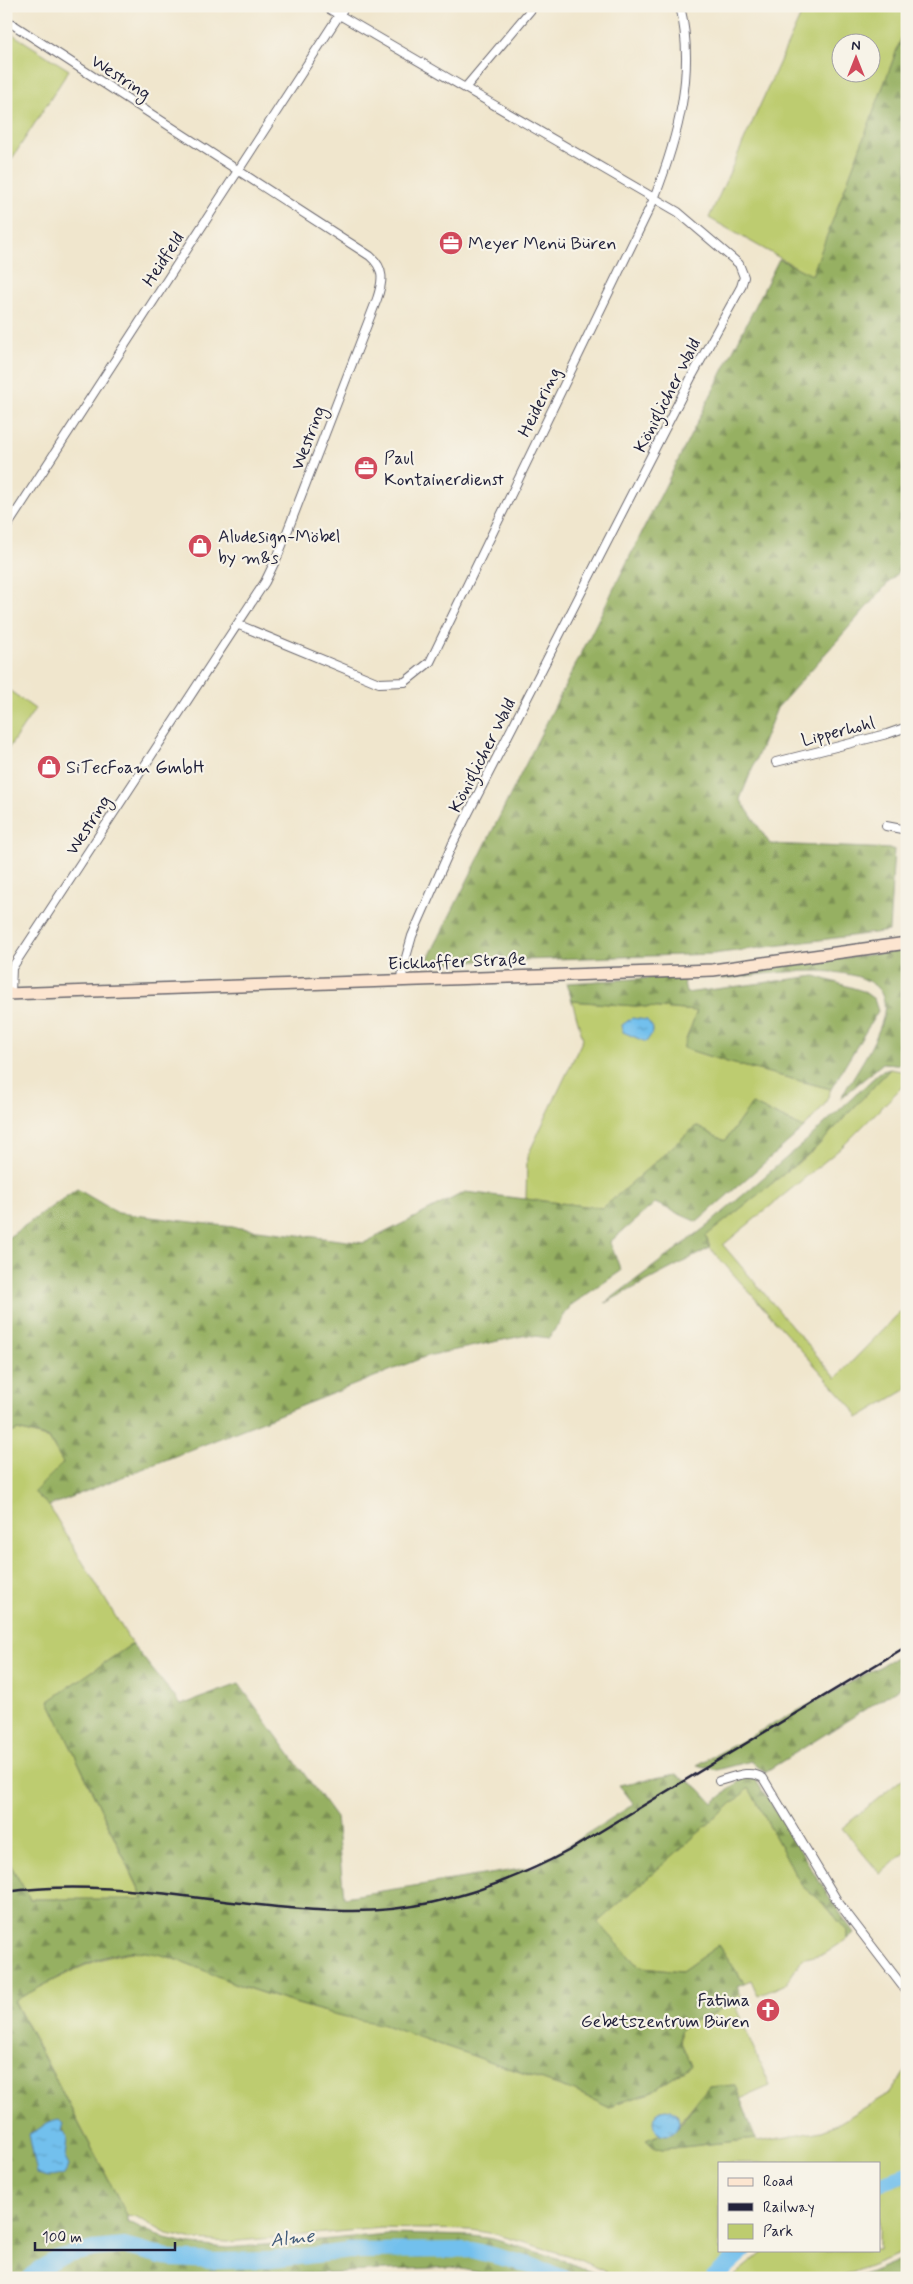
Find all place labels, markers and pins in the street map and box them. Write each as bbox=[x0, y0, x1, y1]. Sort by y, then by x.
office icon: Meyer Menü Büren bbox=[438, 230, 464, 256]
place label: Meyer Menü Büren bbox=[468, 232, 617, 256]
place label: Paul Kontainerdienst bbox=[384, 447, 505, 492]
office icon: Paul Kontainerdienst bbox=[353, 455, 379, 481]
place label: Aludesign-Möbel by m&s bbox=[218, 525, 341, 570]
shop icon: Aludesign-Möbel by m&s bbox=[187, 533, 213, 559]
shop icon: SiTecFoam GmbH bbox=[36, 754, 62, 780]
place label: SiTecFoam GmbH bbox=[66, 756, 205, 780]
place label: Fatima Gebetszentrum Büren bbox=[581, 1989, 750, 2034]
church icon: Fatima Gebetszentrum Büren bbox=[755, 1997, 781, 2023]

